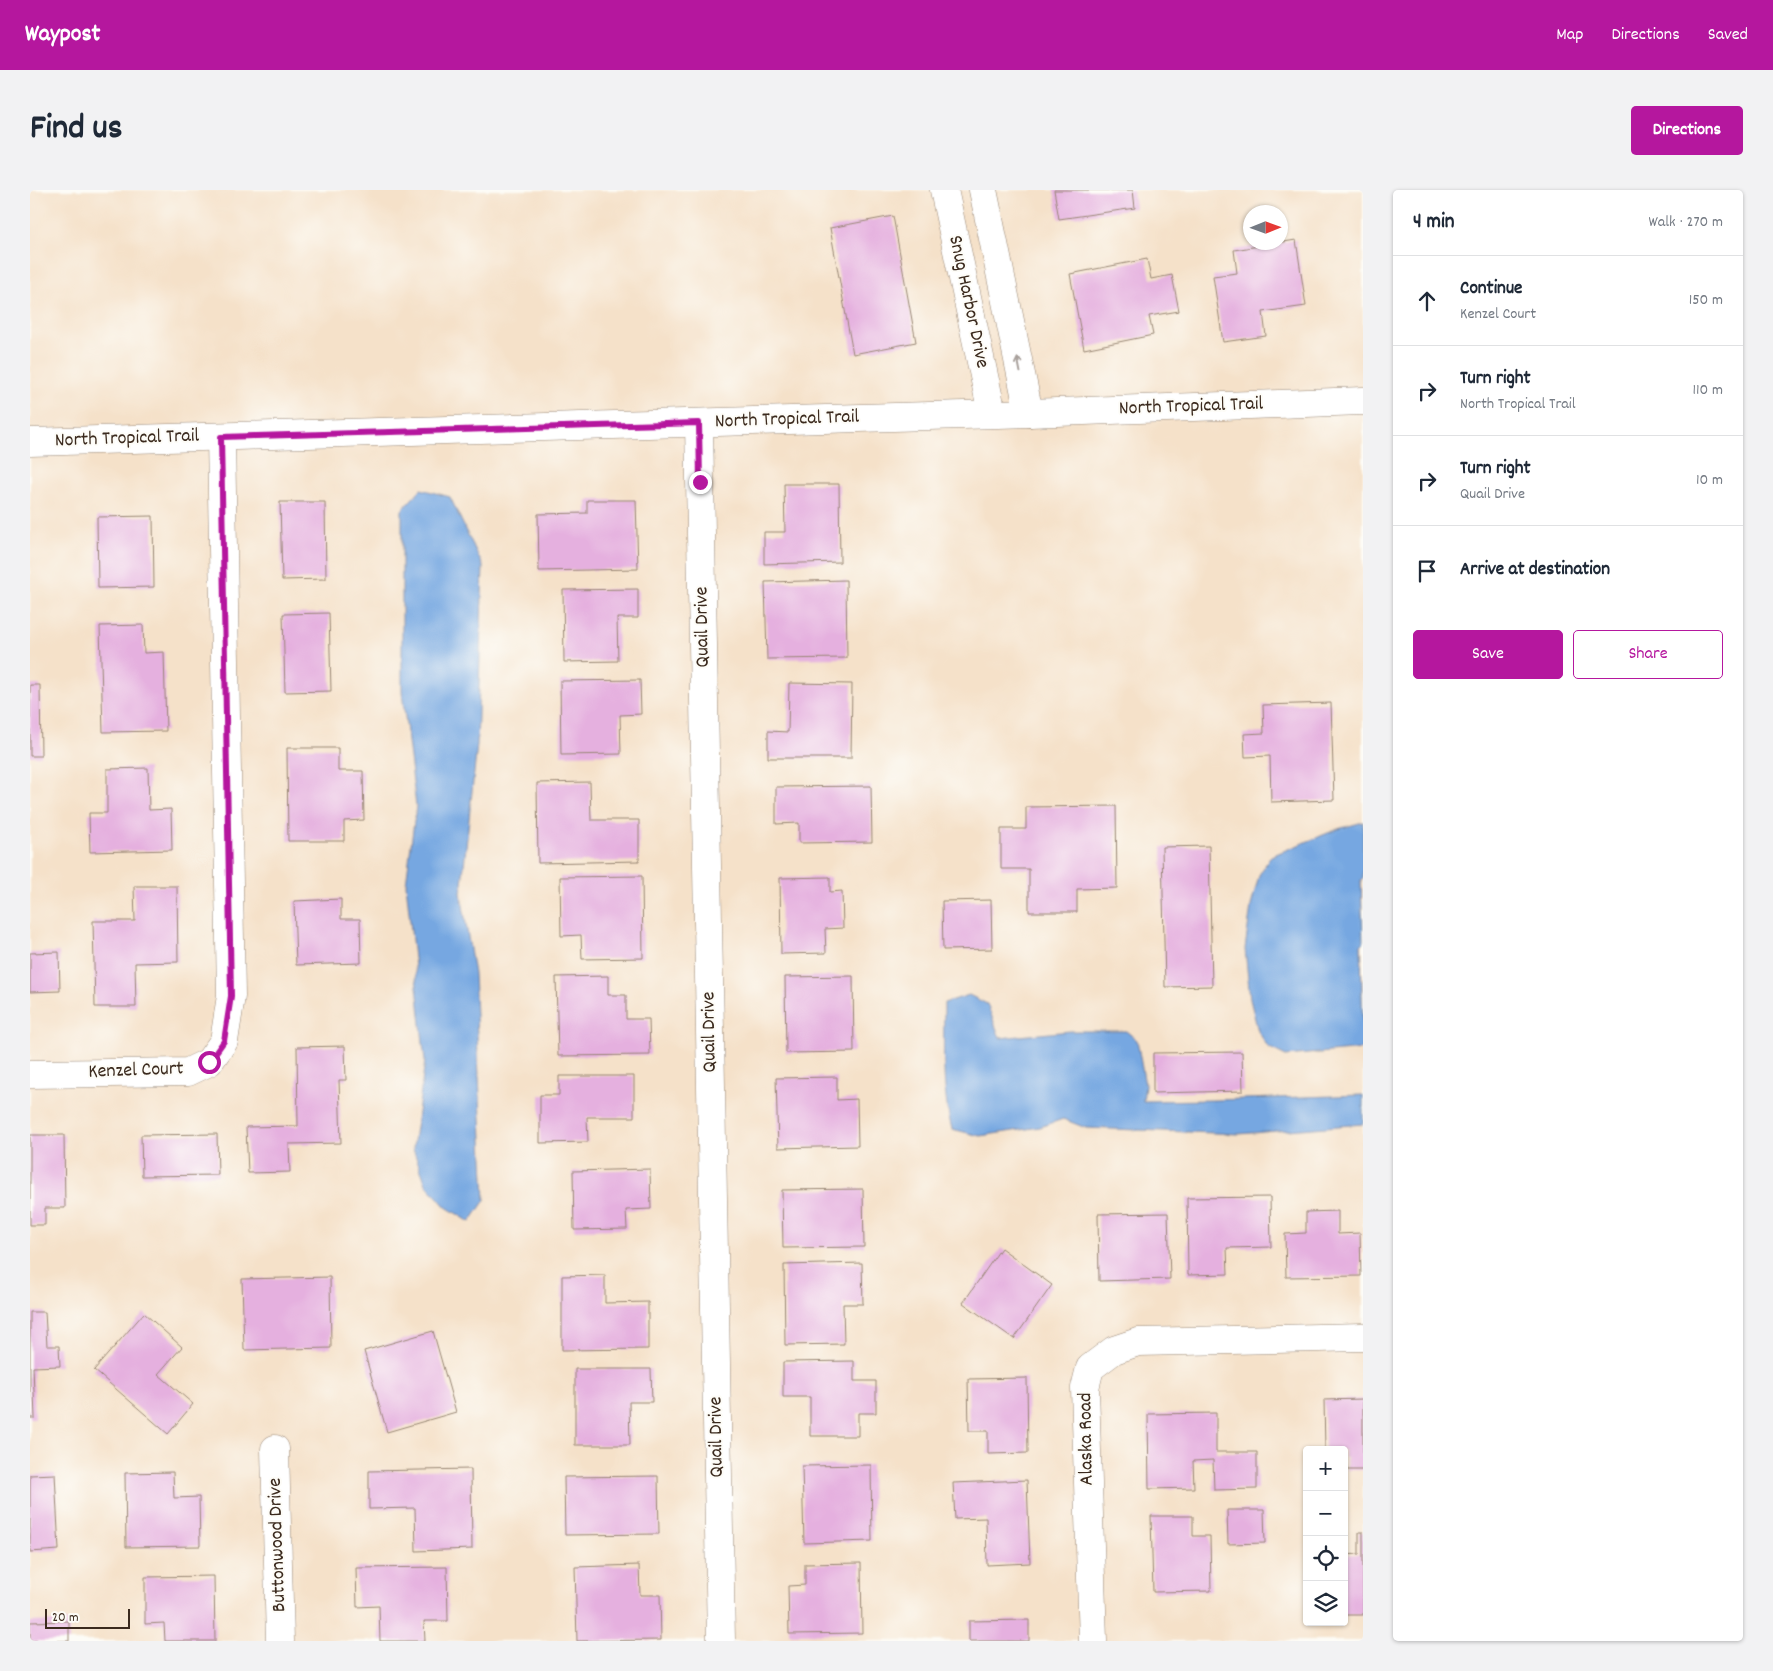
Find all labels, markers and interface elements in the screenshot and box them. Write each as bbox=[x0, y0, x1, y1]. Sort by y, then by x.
text: Waypost bbox=[25, 18, 100, 52]
text: Map bbox=[1556, 23, 1583, 48]
text: Directions bbox=[1611, 23, 1680, 48]
text: Saved bbox=[1708, 23, 1748, 48]
text: Find us bbox=[30, 105, 122, 155]
button: Directions bbox=[1631, 106, 1743, 155]
north arrow bbox=[1243, 205, 1288, 250]
text: 4 min bbox=[1413, 208, 1455, 238]
text: Walk · 270 m bbox=[1648, 211, 1723, 234]
street label: Snug Harbor Drive bbox=[940, 233, 996, 371]
text: Continue bbox=[1460, 276, 1522, 303]
icon: ahead bbox=[1413, 287, 1441, 315]
text: 150 m bbox=[1689, 289, 1723, 312]
text: Kenzel Court bbox=[1460, 303, 1536, 326]
one-way arrow bbox=[1014, 358, 1023, 374]
text: Turn right bbox=[1460, 366, 1531, 393]
icon: right bbox=[1413, 377, 1441, 405]
text: 110 m bbox=[1693, 379, 1723, 402]
street label: North Tropical Trail bbox=[1118, 390, 1264, 424]
text: North Tropical Trail bbox=[1460, 393, 1576, 416]
street label: North Tropical Trail bbox=[714, 403, 860, 437]
street label: North Tropical Trail bbox=[54, 422, 200, 456]
text: Turn right bbox=[1460, 456, 1531, 483]
icon: right bbox=[1413, 467, 1441, 495]
text: 10 m bbox=[1696, 469, 1723, 492]
route end bbox=[689, 471, 712, 494]
text: Quail Drive bbox=[1460, 483, 1525, 506]
icon: arrive bbox=[1413, 557, 1441, 585]
text: Arrive at destination bbox=[1460, 557, 1610, 584]
street label: Quail Drive bbox=[688, 586, 718, 668]
button: Save bbox=[1413, 630, 1563, 679]
button: Share bbox=[1573, 630, 1723, 679]
street label: Quail Drive bbox=[695, 991, 725, 1073]
route start bbox=[198, 1051, 221, 1074]
street label: Kenzel Court bbox=[88, 1055, 184, 1087]
street label: Alaska Road bbox=[1072, 1392, 1102, 1486]
street label: Quail Drive bbox=[702, 1396, 732, 1478]
map controls bbox=[1303, 1446, 1348, 1626]
button: + bbox=[1303, 1446, 1348, 1491]
street label: Buttonwood Drive bbox=[262, 1477, 294, 1613]
button: − bbox=[1303, 1491, 1348, 1536]
button: locate bbox=[1303, 1536, 1348, 1581]
button: layers bbox=[1303, 1581, 1348, 1626]
scale bar bbox=[45, 1606, 130, 1629]
text: 20 m bbox=[52, 1608, 79, 1628]

